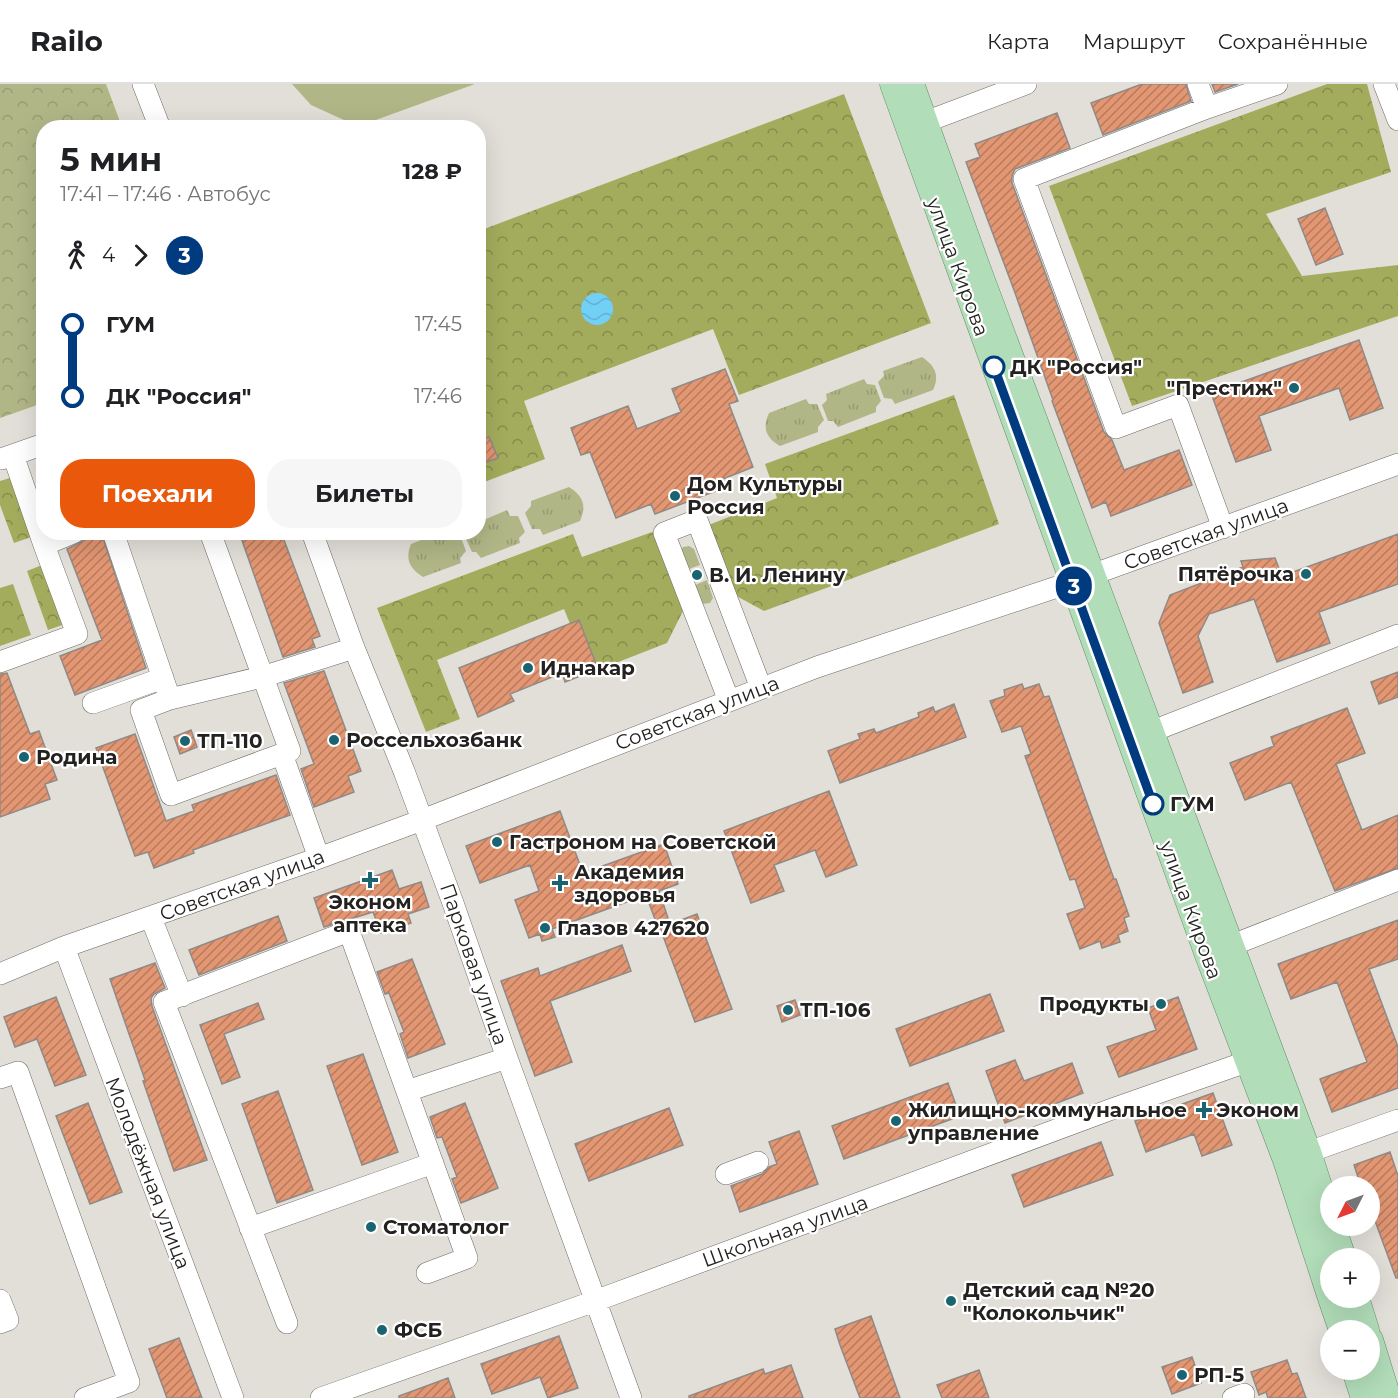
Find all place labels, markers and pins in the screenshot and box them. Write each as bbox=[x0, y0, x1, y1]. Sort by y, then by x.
place label: ДК "Россия" bbox=[1010, 355, 1142, 379]
marker: ДК "Россия" bbox=[983, 356, 1005, 378]
place label: "Престиж" bbox=[1167, 376, 1282, 400]
marker: "Престиж" bbox=[1287, 381, 1301, 395]
place label: Дом Культуры Россия bbox=[687, 472, 843, 519]
marker: Дом Культуры Россия bbox=[668, 489, 682, 503]
place label: Пятёрочка bbox=[1178, 562, 1294, 586]
place label: В. И. Ленину bbox=[709, 563, 846, 587]
marker: Пятёрочка bbox=[1299, 567, 1313, 581]
marker: В. И. Ленину bbox=[690, 568, 704, 582]
place label: Иднакар bbox=[540, 656, 635, 680]
marker: Иднакар bbox=[521, 661, 535, 675]
place label: Россельхозбанк bbox=[346, 728, 522, 752]
place label: ТП-110 bbox=[197, 729, 263, 753]
marker: Россельхозбанк bbox=[327, 733, 341, 747]
marker: ТП-110 bbox=[178, 734, 192, 748]
place label: Родина bbox=[36, 745, 117, 769]
marker: Родина bbox=[17, 750, 31, 764]
place label: ГУМ bbox=[1170, 792, 1215, 816]
marker: ГУМ bbox=[1142, 793, 1164, 815]
place label: Гастроном на Советской bbox=[509, 830, 777, 854]
marker: Гастроном на Советской bbox=[490, 835, 504, 849]
place label: Академия здоровья bbox=[574, 860, 685, 907]
marker: Эконом аптека bbox=[363, 873, 377, 887]
marker: Академия здоровья bbox=[551, 874, 569, 892]
place label: Эконом аптека bbox=[328, 890, 412, 937]
place label: Глазов 427620 bbox=[557, 916, 710, 940]
marker: Глазов 427620 bbox=[538, 921, 552, 935]
place label: Продукты bbox=[1039, 992, 1149, 1016]
marker: Продукты bbox=[1154, 997, 1168, 1011]
place label: ТП-106 bbox=[800, 998, 871, 1022]
marker: ТП-106 bbox=[781, 1003, 795, 1017]
place label: Жилищно-коммунальное управление bbox=[907, 1098, 1187, 1145]
place label: Эконом bbox=[1216, 1098, 1299, 1122]
marker: Эконом bbox=[1197, 1103, 1211, 1117]
marker: Жилищно-коммунальное управление bbox=[889, 1114, 903, 1128]
place label: Стоматолог bbox=[383, 1215, 510, 1239]
marker: Стоматолог bbox=[364, 1220, 378, 1234]
place label: Детский сад №20 "Колокольчик" bbox=[963, 1278, 1155, 1325]
marker: Детский сад №20 "Колокольчик" bbox=[944, 1294, 958, 1308]
place label: ФСБ bbox=[394, 1318, 443, 1342]
marker: ФСБ bbox=[375, 1323, 389, 1337]
place label: РП-5 bbox=[1194, 1363, 1244, 1387]
marker: РП-5 bbox=[1175, 1368, 1189, 1382]

